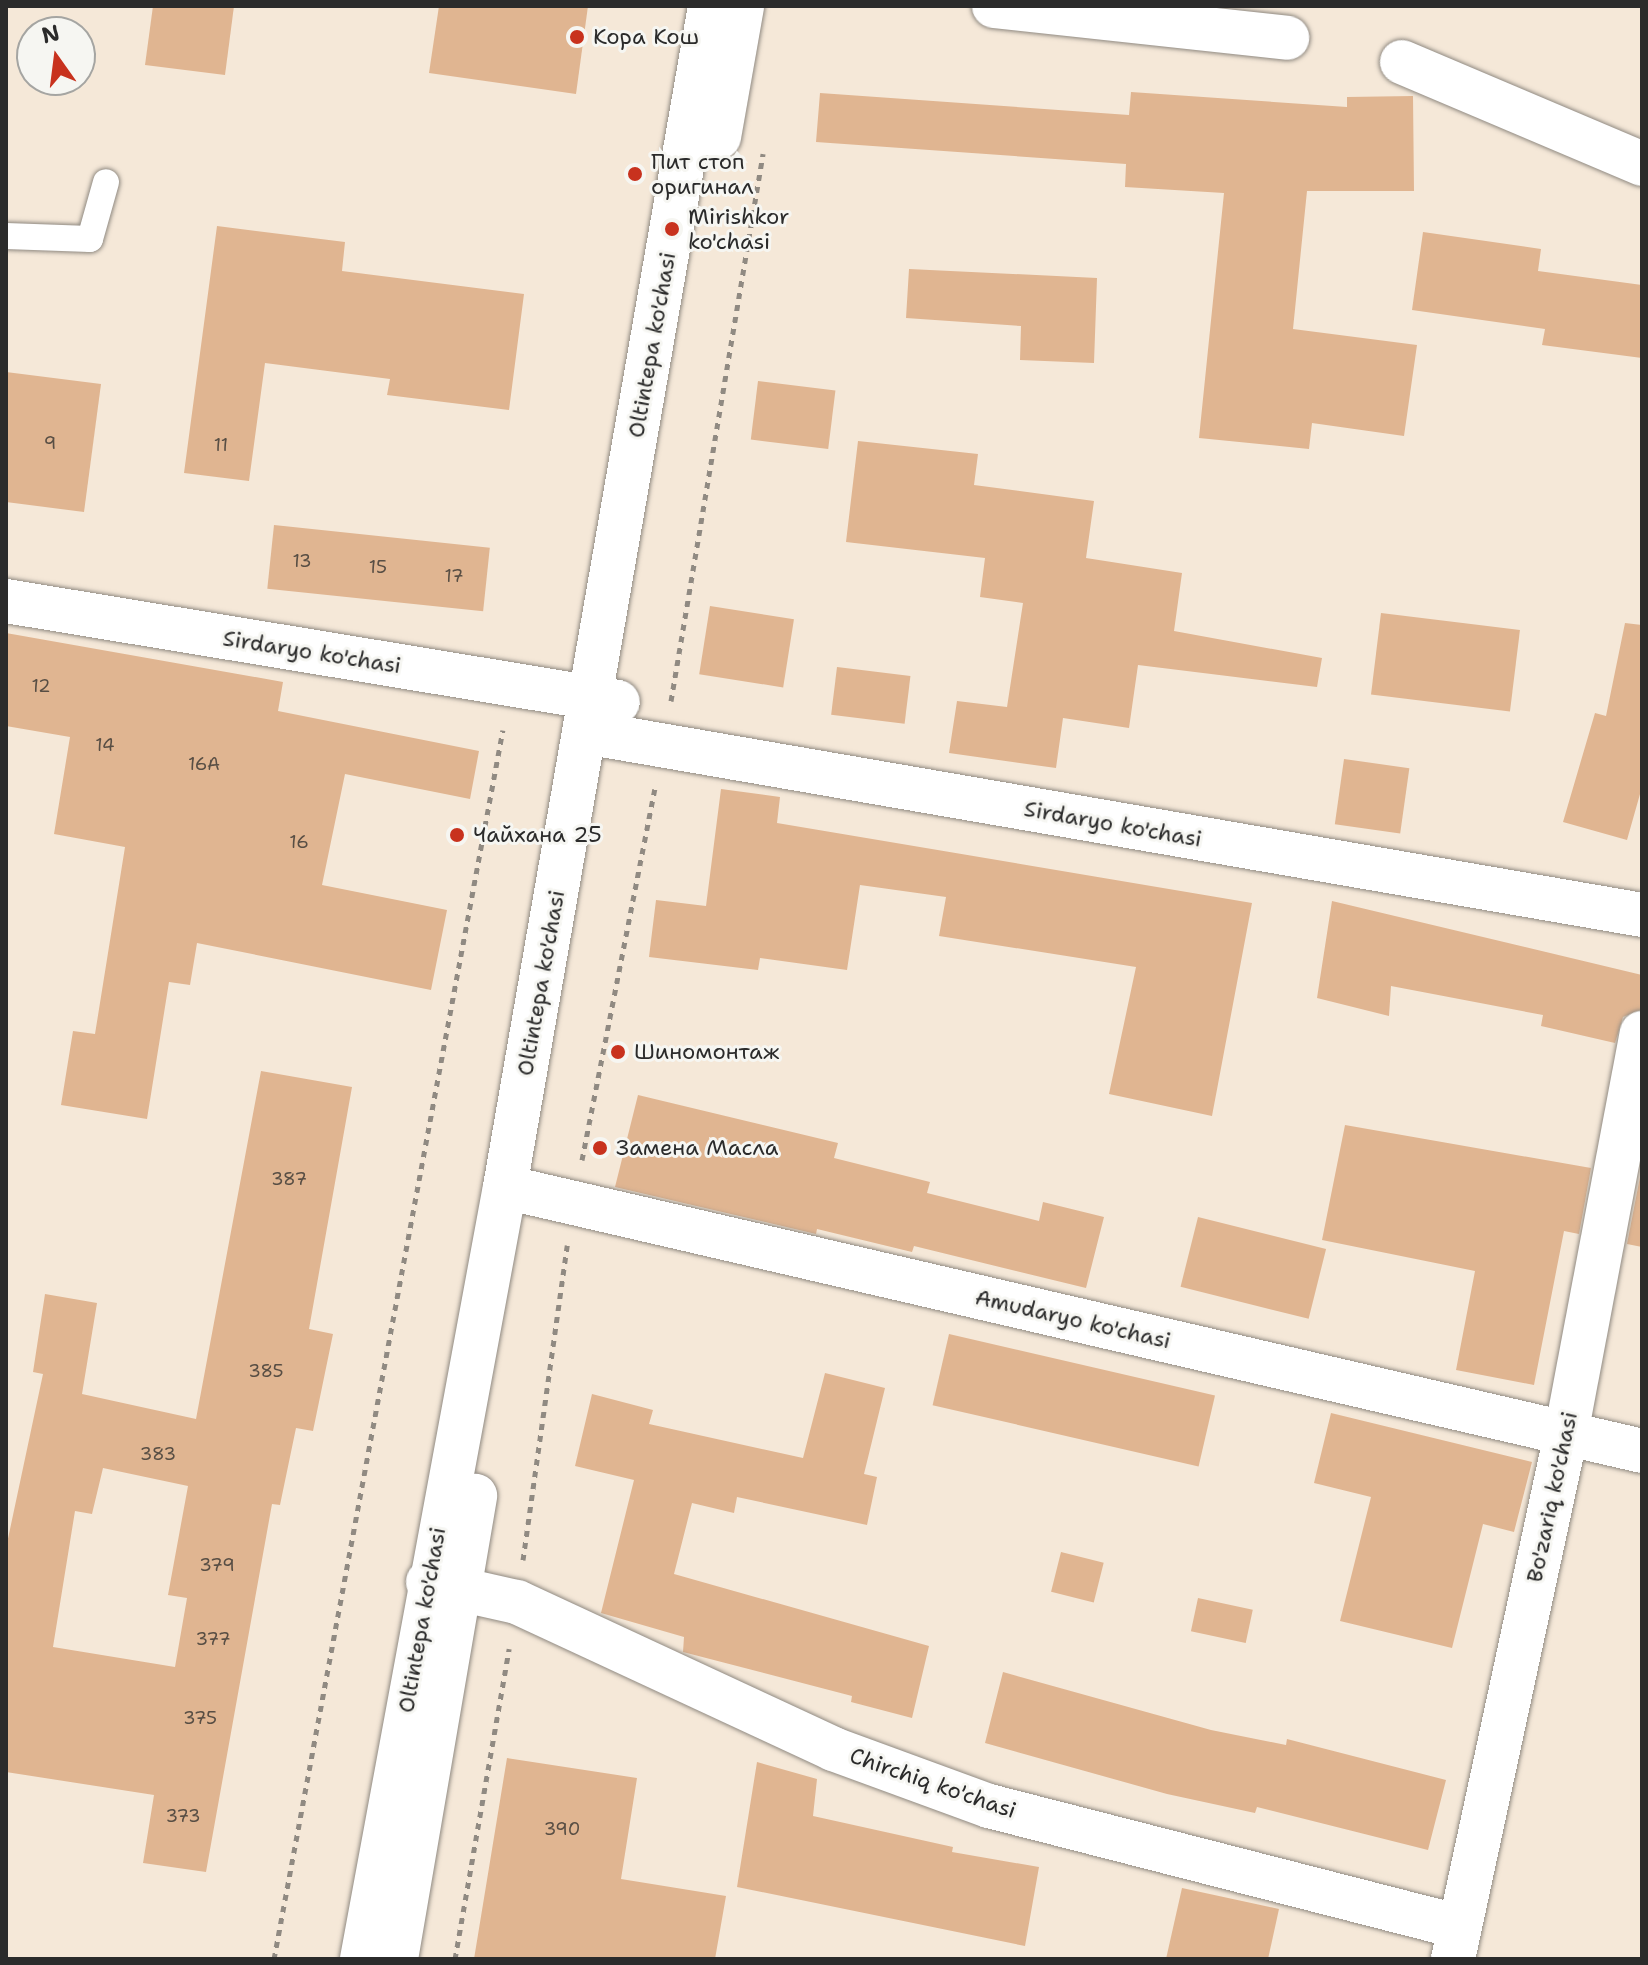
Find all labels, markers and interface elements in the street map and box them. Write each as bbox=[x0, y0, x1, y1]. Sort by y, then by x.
north arrow bbox=[16, 16, 96, 96]
text: N bbox=[39, 18, 63, 50]
place label: Кора Кош bbox=[593, 24, 699, 50]
marker: Кора Кош bbox=[568, 28, 586, 46]
place label: Пит стоп оригинал bbox=[651, 148, 753, 200]
marker: Пит стоп оригинал bbox=[626, 165, 644, 183]
place label: Mirishkor ko'chasi bbox=[688, 203, 790, 254]
marker: Mirishkor ko'chasi bbox=[663, 220, 681, 238]
street label: Oltintepa ko'chasi bbox=[623, 250, 681, 440]
house number: 9 bbox=[44, 432, 56, 454]
house number: 11 bbox=[214, 434, 228, 456]
house number: 13 bbox=[292, 550, 312, 572]
house number: 15 bbox=[369, 556, 387, 578]
house number: 17 bbox=[444, 565, 464, 587]
street label: Sirdaryo ko'chasi bbox=[221, 625, 403, 679]
house number: 12 bbox=[31, 675, 51, 697]
house number: 14 bbox=[95, 734, 115, 756]
house number: 16A bbox=[188, 753, 220, 775]
street label: Sirdaryo ko'chasi bbox=[1022, 795, 1204, 853]
place label: Чайхана 25 bbox=[473, 822, 602, 848]
marker: Чайхана 25 bbox=[448, 826, 466, 844]
house number: 16 bbox=[289, 831, 309, 853]
street label: Oltintepa ko'chasi bbox=[512, 888, 570, 1078]
place label: Шиномонтаж bbox=[634, 1039, 779, 1065]
marker: Шиномонтаж bbox=[609, 1043, 627, 1061]
place label: Замена Маслa bbox=[616, 1135, 778, 1161]
marker: Замена Маслa bbox=[591, 1139, 609, 1157]
house number: 387 bbox=[271, 1168, 307, 1190]
street label: Amudaryo ko'chasi bbox=[973, 1284, 1173, 1354]
house number: 385 bbox=[248, 1360, 284, 1382]
street label: Bo'zariq ko'chasi bbox=[1521, 1409, 1583, 1585]
house number: 383 bbox=[140, 1443, 176, 1465]
street label: Oltintepa ko'chasi bbox=[393, 1525, 451, 1715]
house number: 379 bbox=[199, 1554, 235, 1576]
house number: 377 bbox=[195, 1628, 231, 1650]
house number: 375 bbox=[183, 1707, 217, 1729]
street label: Chirchiq ko'chasi bbox=[846, 1742, 1020, 1824]
house number: 373 bbox=[166, 1805, 200, 1827]
house number: 390 bbox=[544, 1818, 580, 1840]

